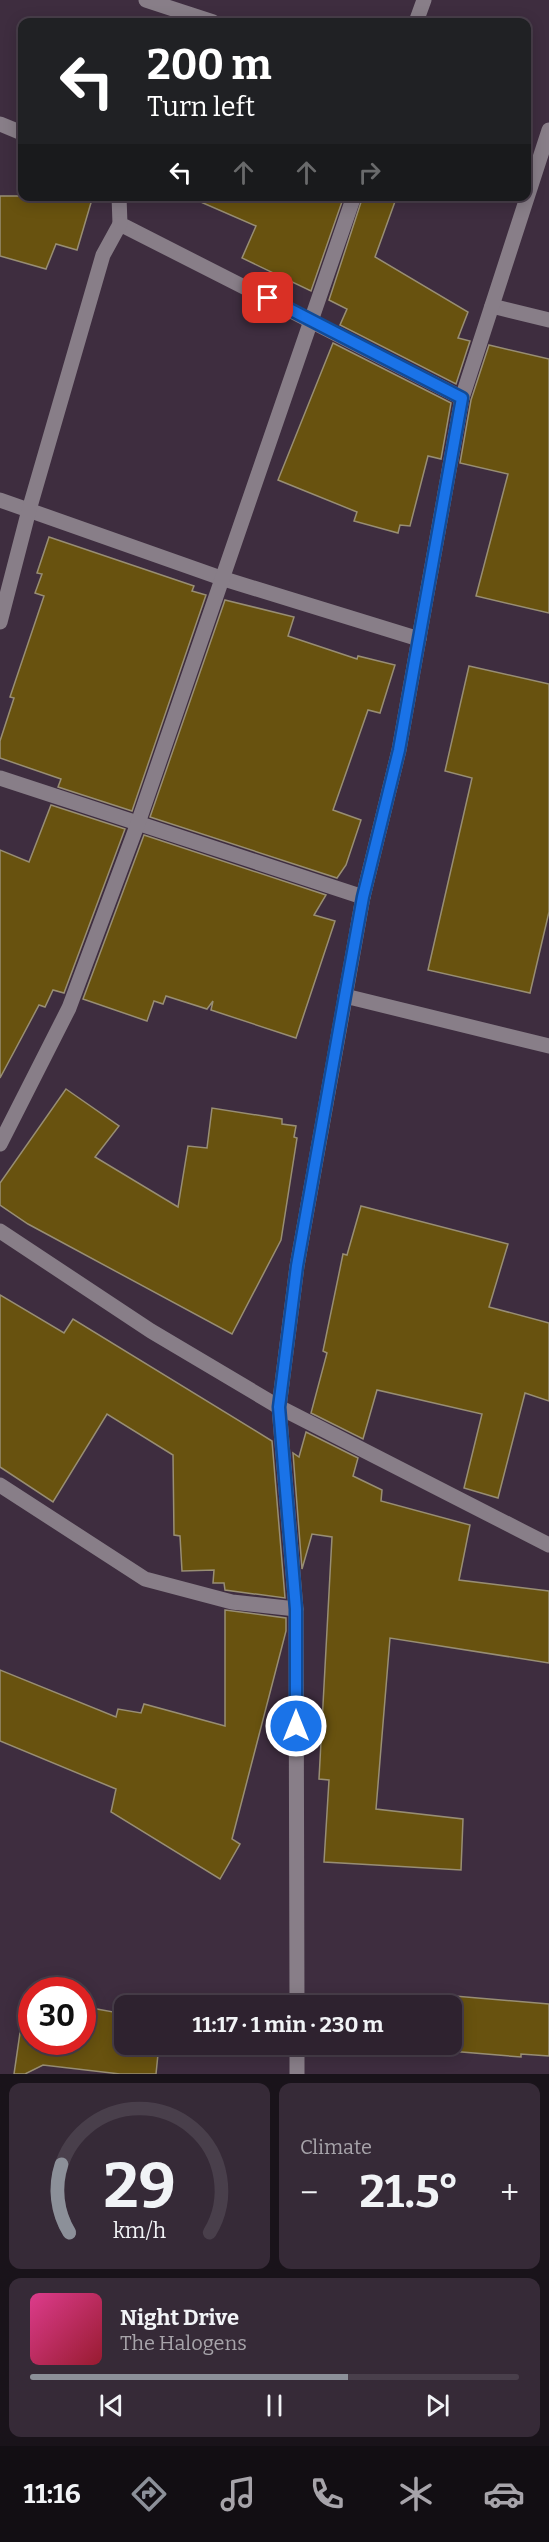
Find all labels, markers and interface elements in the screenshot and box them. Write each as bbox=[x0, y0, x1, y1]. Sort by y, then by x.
text: 200 m bbox=[147, 40, 272, 90]
icon: left bbox=[48, 42, 126, 120]
text: Turn left bbox=[147, 91, 255, 123]
icon: left bbox=[164, 156, 197, 189]
icon: ahead bbox=[227, 156, 260, 189]
icon: ahead bbox=[290, 156, 323, 189]
icon: right bbox=[353, 156, 386, 189]
pin bbox=[242, 272, 293, 323]
icon: arrive bbox=[251, 281, 284, 314]
position arrow bbox=[264, 1694, 328, 1758]
speed limit sign: 30 bbox=[18, 1977, 96, 2055]
text: 11:17 · 1 min · 230 m bbox=[193, 2011, 383, 2038]
text: Climate bbox=[300, 2135, 372, 2159]
text: 29 bbox=[103, 2149, 175, 2224]
text: 21.5° bbox=[359, 2165, 459, 2219]
text: − bbox=[300, 2173, 318, 2213]
text: + bbox=[500, 2173, 519, 2213]
text: km/h bbox=[113, 2218, 166, 2244]
text: Night Drive bbox=[120, 2304, 239, 2331]
text: The Halogens bbox=[120, 2331, 247, 2355]
icon: previous bbox=[95, 2389, 128, 2422]
icon: pause bbox=[258, 2389, 291, 2422]
icon: next bbox=[421, 2389, 454, 2422]
icon: directions bbox=[128, 2473, 170, 2515]
icon: music bbox=[217, 2473, 259, 2515]
icon: phone bbox=[306, 2473, 348, 2515]
icon: climate bbox=[395, 2473, 437, 2515]
icon: car bbox=[483, 2473, 525, 2515]
text: 11:16 bbox=[23, 2478, 81, 2510]

